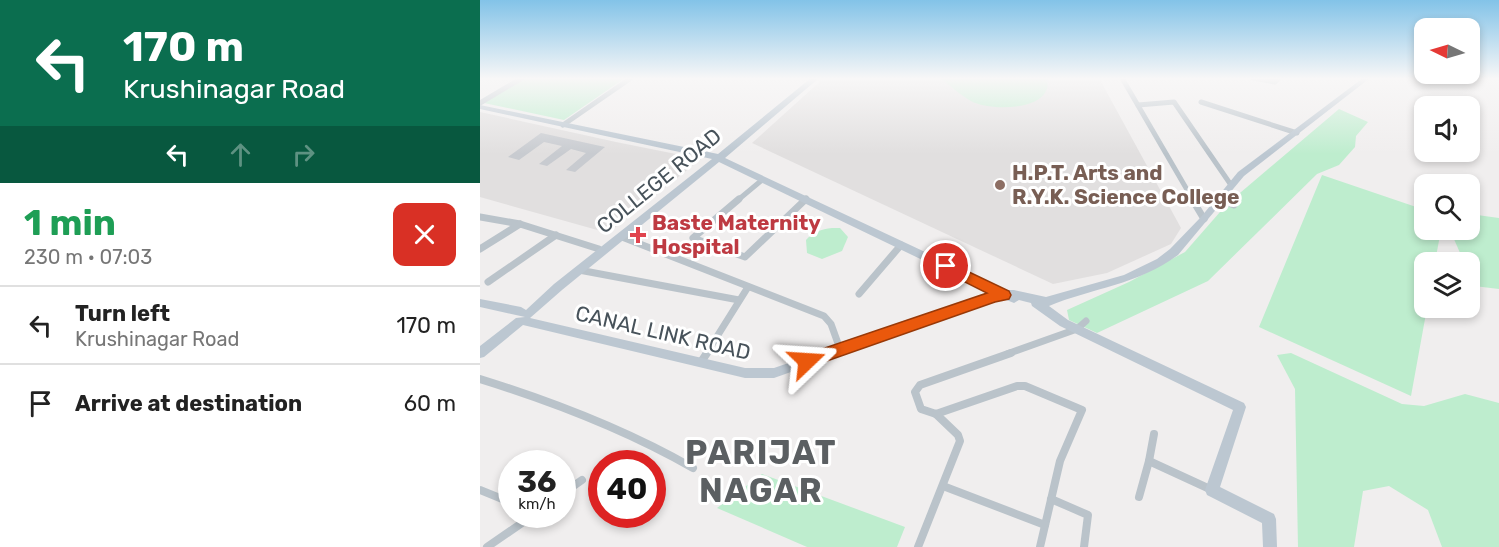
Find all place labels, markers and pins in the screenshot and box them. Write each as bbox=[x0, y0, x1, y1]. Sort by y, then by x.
place label: H.P.T. Arts and R.Y.K. Science College bbox=[1012, 160, 1239, 209]
marker: H.P.T. Arts and R.Y.K. Science College bbox=[993, 178, 1007, 192]
place label: Baste Maternity Hospital bbox=[652, 210, 821, 259]
marker: Baste Maternity Hospital bbox=[629, 226, 647, 244]
pin bbox=[920, 240, 971, 291]

